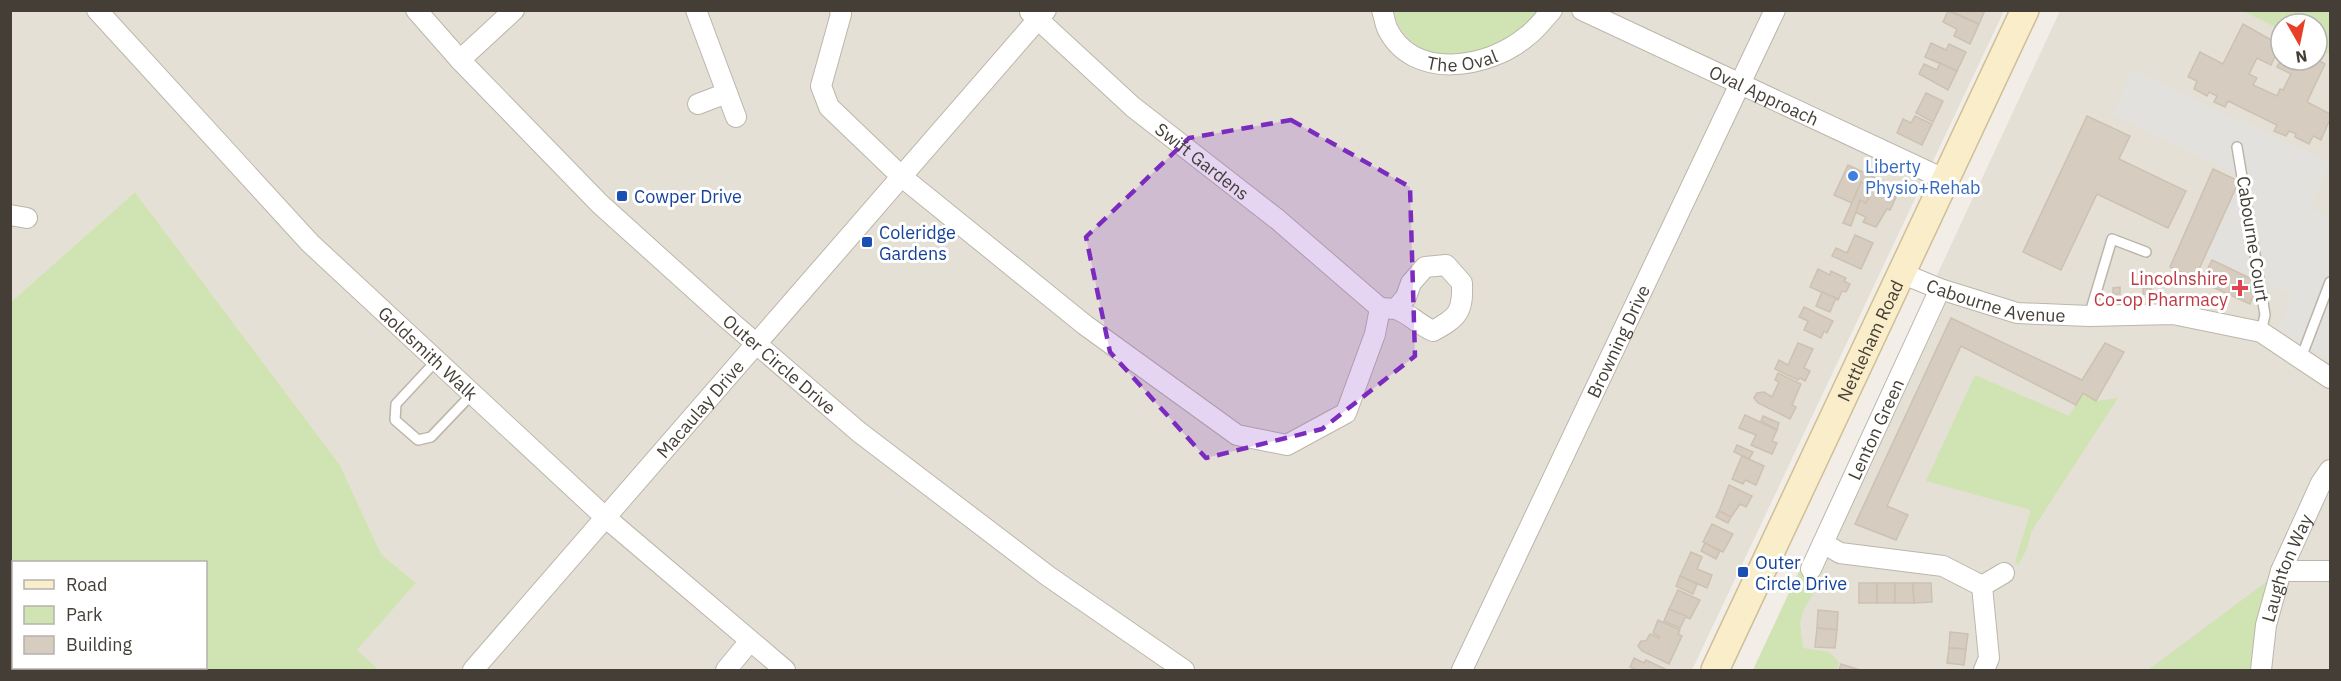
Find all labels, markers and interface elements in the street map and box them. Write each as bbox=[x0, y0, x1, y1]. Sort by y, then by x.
north arrow bbox=[2269, 12, 2329, 72]
street label: The Oval bbox=[1425, 44, 1501, 76]
text: N bbox=[2294, 46, 2309, 68]
street label: Oval Approach bbox=[1706, 60, 1823, 130]
street label: Swift Gardens bbox=[1151, 117, 1254, 205]
place label: Liberty Physio+Rehab bbox=[1865, 155, 1980, 199]
marker: Liberty Physio+Rehab bbox=[1846, 169, 1860, 183]
street label: Cabourne Court bbox=[2232, 174, 2274, 304]
place label: Cowper Drive bbox=[634, 185, 742, 208]
marker: Cowper Drive bbox=[615, 189, 629, 203]
place label: Coleridge Gardens bbox=[879, 221, 956, 265]
marker: Coleridge Gardens bbox=[860, 235, 874, 249]
place label: Lincolnshire Co-op Pharmacy bbox=[2094, 267, 2228, 311]
street label: Cabourne Avenue bbox=[1923, 273, 2066, 327]
street label: Nettleham Road bbox=[1831, 276, 1908, 405]
street label: Browning Drive bbox=[1581, 281, 1655, 401]
marker: Lincolnshire Co-op Pharmacy bbox=[2233, 281, 2247, 295]
street label: Goldsmith Walk bbox=[374, 301, 483, 405]
street label: Outer Circle Drive bbox=[718, 309, 841, 419]
street label: Macaulay Drive bbox=[651, 355, 749, 463]
street label: Lenton Green bbox=[1842, 375, 1909, 483]
street label: Laughton Way bbox=[2256, 510, 2317, 624]
place label: Outer Circle Drive bbox=[1755, 551, 1847, 595]
legend bbox=[12, 561, 207, 669]
marker: Outer Circle Drive bbox=[1736, 565, 1750, 579]
text: Road bbox=[66, 573, 107, 596]
text: Park bbox=[66, 603, 103, 626]
text: Building bbox=[66, 633, 133, 656]

